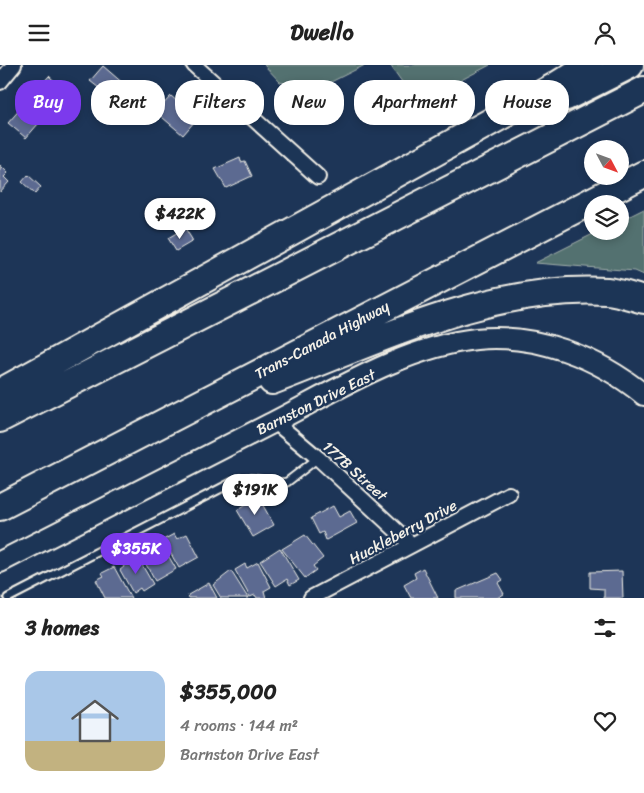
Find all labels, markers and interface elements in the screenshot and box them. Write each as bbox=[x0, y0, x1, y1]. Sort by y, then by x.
text: Dwello bbox=[290, 13, 354, 52]
icon: menu bbox=[25, 19, 53, 47]
icon: person bbox=[591, 19, 619, 47]
chip: Buy bbox=[15, 80, 81, 125]
chip: Rent bbox=[91, 80, 165, 125]
chip: Filters bbox=[175, 80, 264, 125]
chip: New bbox=[274, 80, 344, 125]
chip: Apartment bbox=[354, 80, 475, 125]
chip: House bbox=[485, 80, 569, 125]
north arrow bbox=[584, 140, 629, 185]
map controls bbox=[584, 140, 629, 240]
button: layers bbox=[584, 195, 629, 240]
pin: $422K bbox=[145, 197, 215, 240]
text: $422K bbox=[156, 199, 204, 228]
street label: Trans-Canada Highway bbox=[250, 293, 394, 387]
street label: Barnston Drive East bbox=[252, 361, 381, 442]
street label: 177B Street bbox=[316, 434, 394, 508]
pin: $191K bbox=[220, 473, 290, 516]
text: $191K bbox=[233, 475, 277, 504]
street label: Huckleberry Drive bbox=[344, 492, 462, 572]
pin: $355K bbox=[101, 533, 171, 575]
text: $355K bbox=[112, 534, 160, 563]
text: 3 homes bbox=[25, 609, 99, 647]
icon: filters bbox=[591, 614, 619, 642]
text: $355,000 bbox=[180, 673, 277, 711]
icon: home bbox=[65, 691, 125, 751]
icon: heart bbox=[591, 707, 619, 735]
text: 4 rooms · 144 m² bbox=[180, 711, 298, 740]
text: Barnston Drive East bbox=[180, 740, 319, 769]

